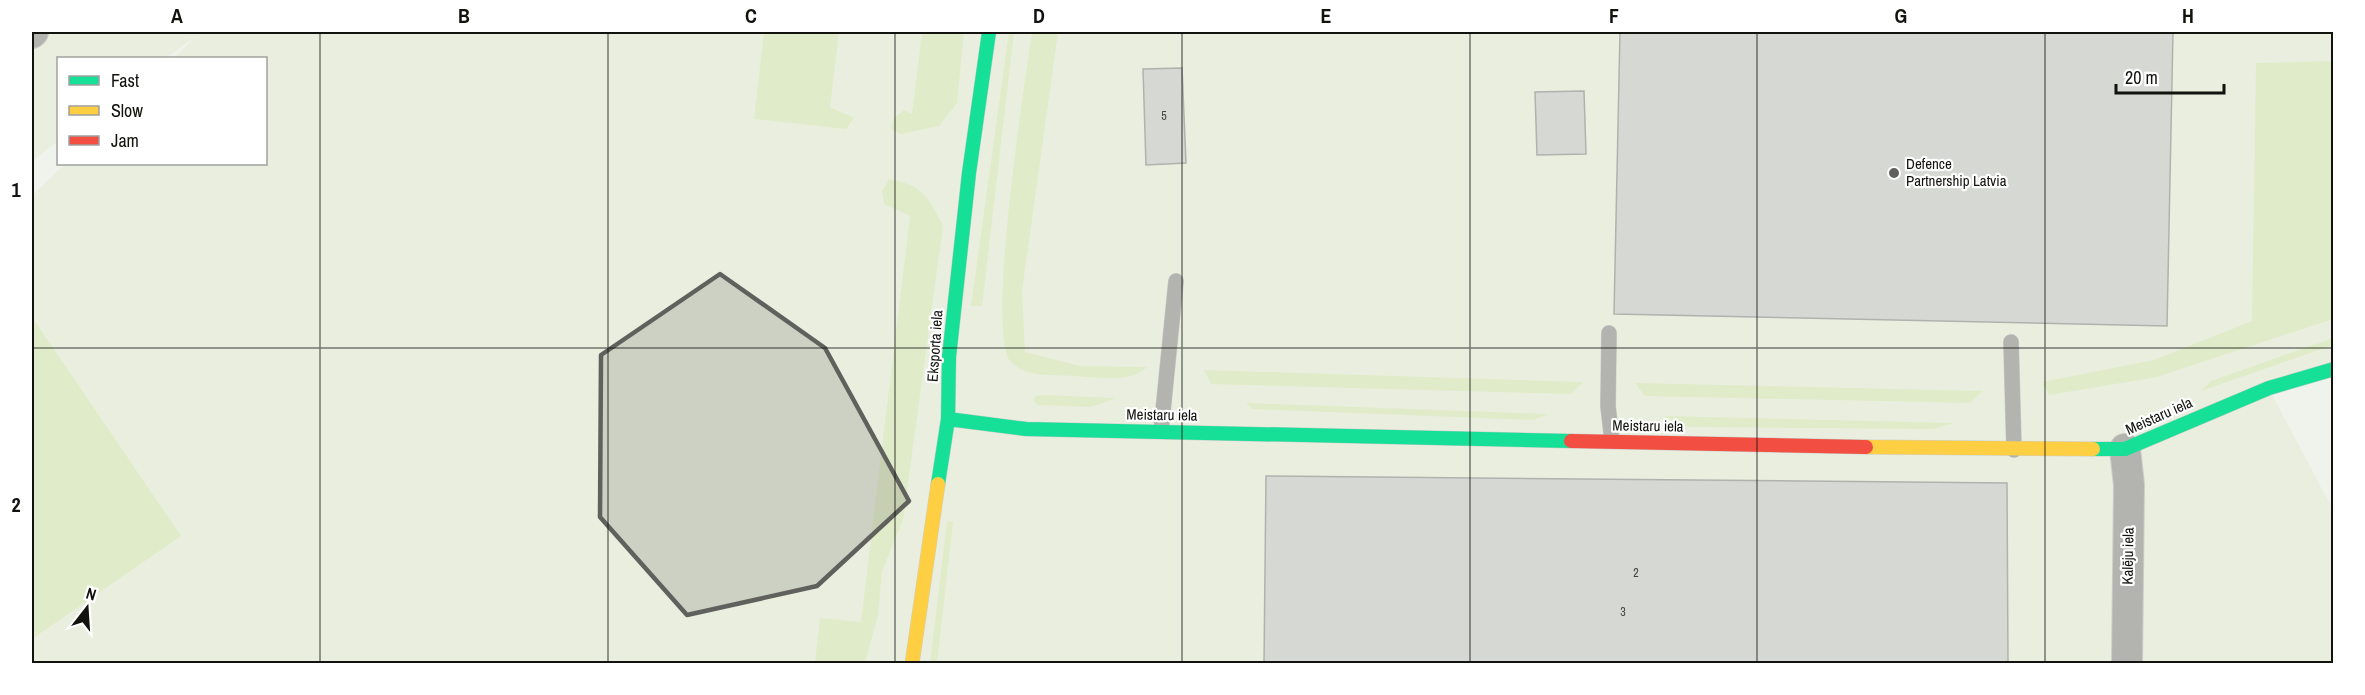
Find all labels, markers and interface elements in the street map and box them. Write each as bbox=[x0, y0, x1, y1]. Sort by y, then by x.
text: A bbox=[171, 2, 183, 29]
text: B bbox=[458, 2, 470, 29]
text: C bbox=[745, 2, 757, 29]
text: D bbox=[1033, 2, 1045, 29]
text: E bbox=[1321, 2, 1332, 29]
text: F bbox=[1609, 2, 1619, 29]
text: G bbox=[1895, 2, 1907, 29]
text: H bbox=[2182, 2, 2194, 29]
legend bbox=[57, 57, 267, 165]
scale bar bbox=[2116, 57, 2224, 95]
text: 20 m bbox=[2125, 65, 2158, 90]
text: Fast bbox=[111, 68, 139, 93]
text: Slow bbox=[111, 98, 143, 123]
house number: 5 bbox=[1161, 108, 1167, 124]
text: Jam bbox=[111, 128, 139, 153]
place label: Defence Partnership Latvia bbox=[1906, 153, 2007, 191]
marker: Defence Partnership Latvia bbox=[1887, 166, 1901, 180]
text: 1 bbox=[11, 176, 21, 203]
street label: Eksporta iela bbox=[922, 309, 947, 383]
street label: Meistaru iela bbox=[2122, 391, 2196, 440]
street label: Meistaru iela bbox=[1126, 403, 1198, 426]
street label: Meistaru iela bbox=[1612, 414, 1684, 437]
text: 2 bbox=[11, 491, 21, 518]
street label: Kalēju iela bbox=[2117, 527, 2139, 585]
house number: 2 bbox=[1633, 565, 1639, 581]
north arrow bbox=[57, 578, 117, 638]
text: N bbox=[84, 582, 99, 606]
house number: 3 bbox=[1620, 604, 1626, 620]

